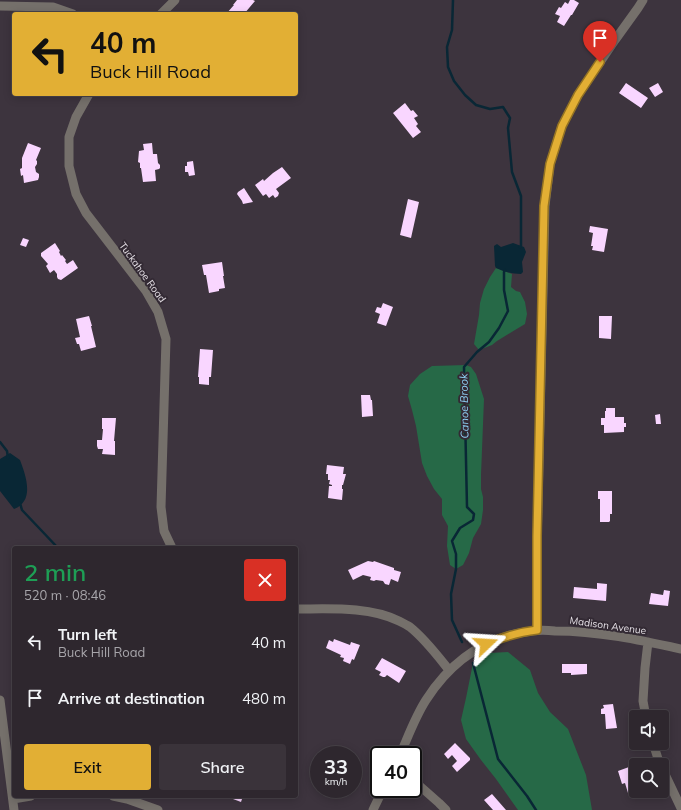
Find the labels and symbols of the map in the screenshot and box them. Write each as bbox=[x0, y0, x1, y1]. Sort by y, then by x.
pin bbox=[583, 21, 617, 62]
street label: Tuckahoe Road bbox=[116, 240, 169, 305]
water label: Canoe Brook bbox=[456, 373, 472, 439]
street label: Madison Avenue bbox=[569, 614, 647, 637]
position arrow bbox=[465, 623, 507, 665]
speed limit sign: 40 bbox=[370, 746, 422, 798]

